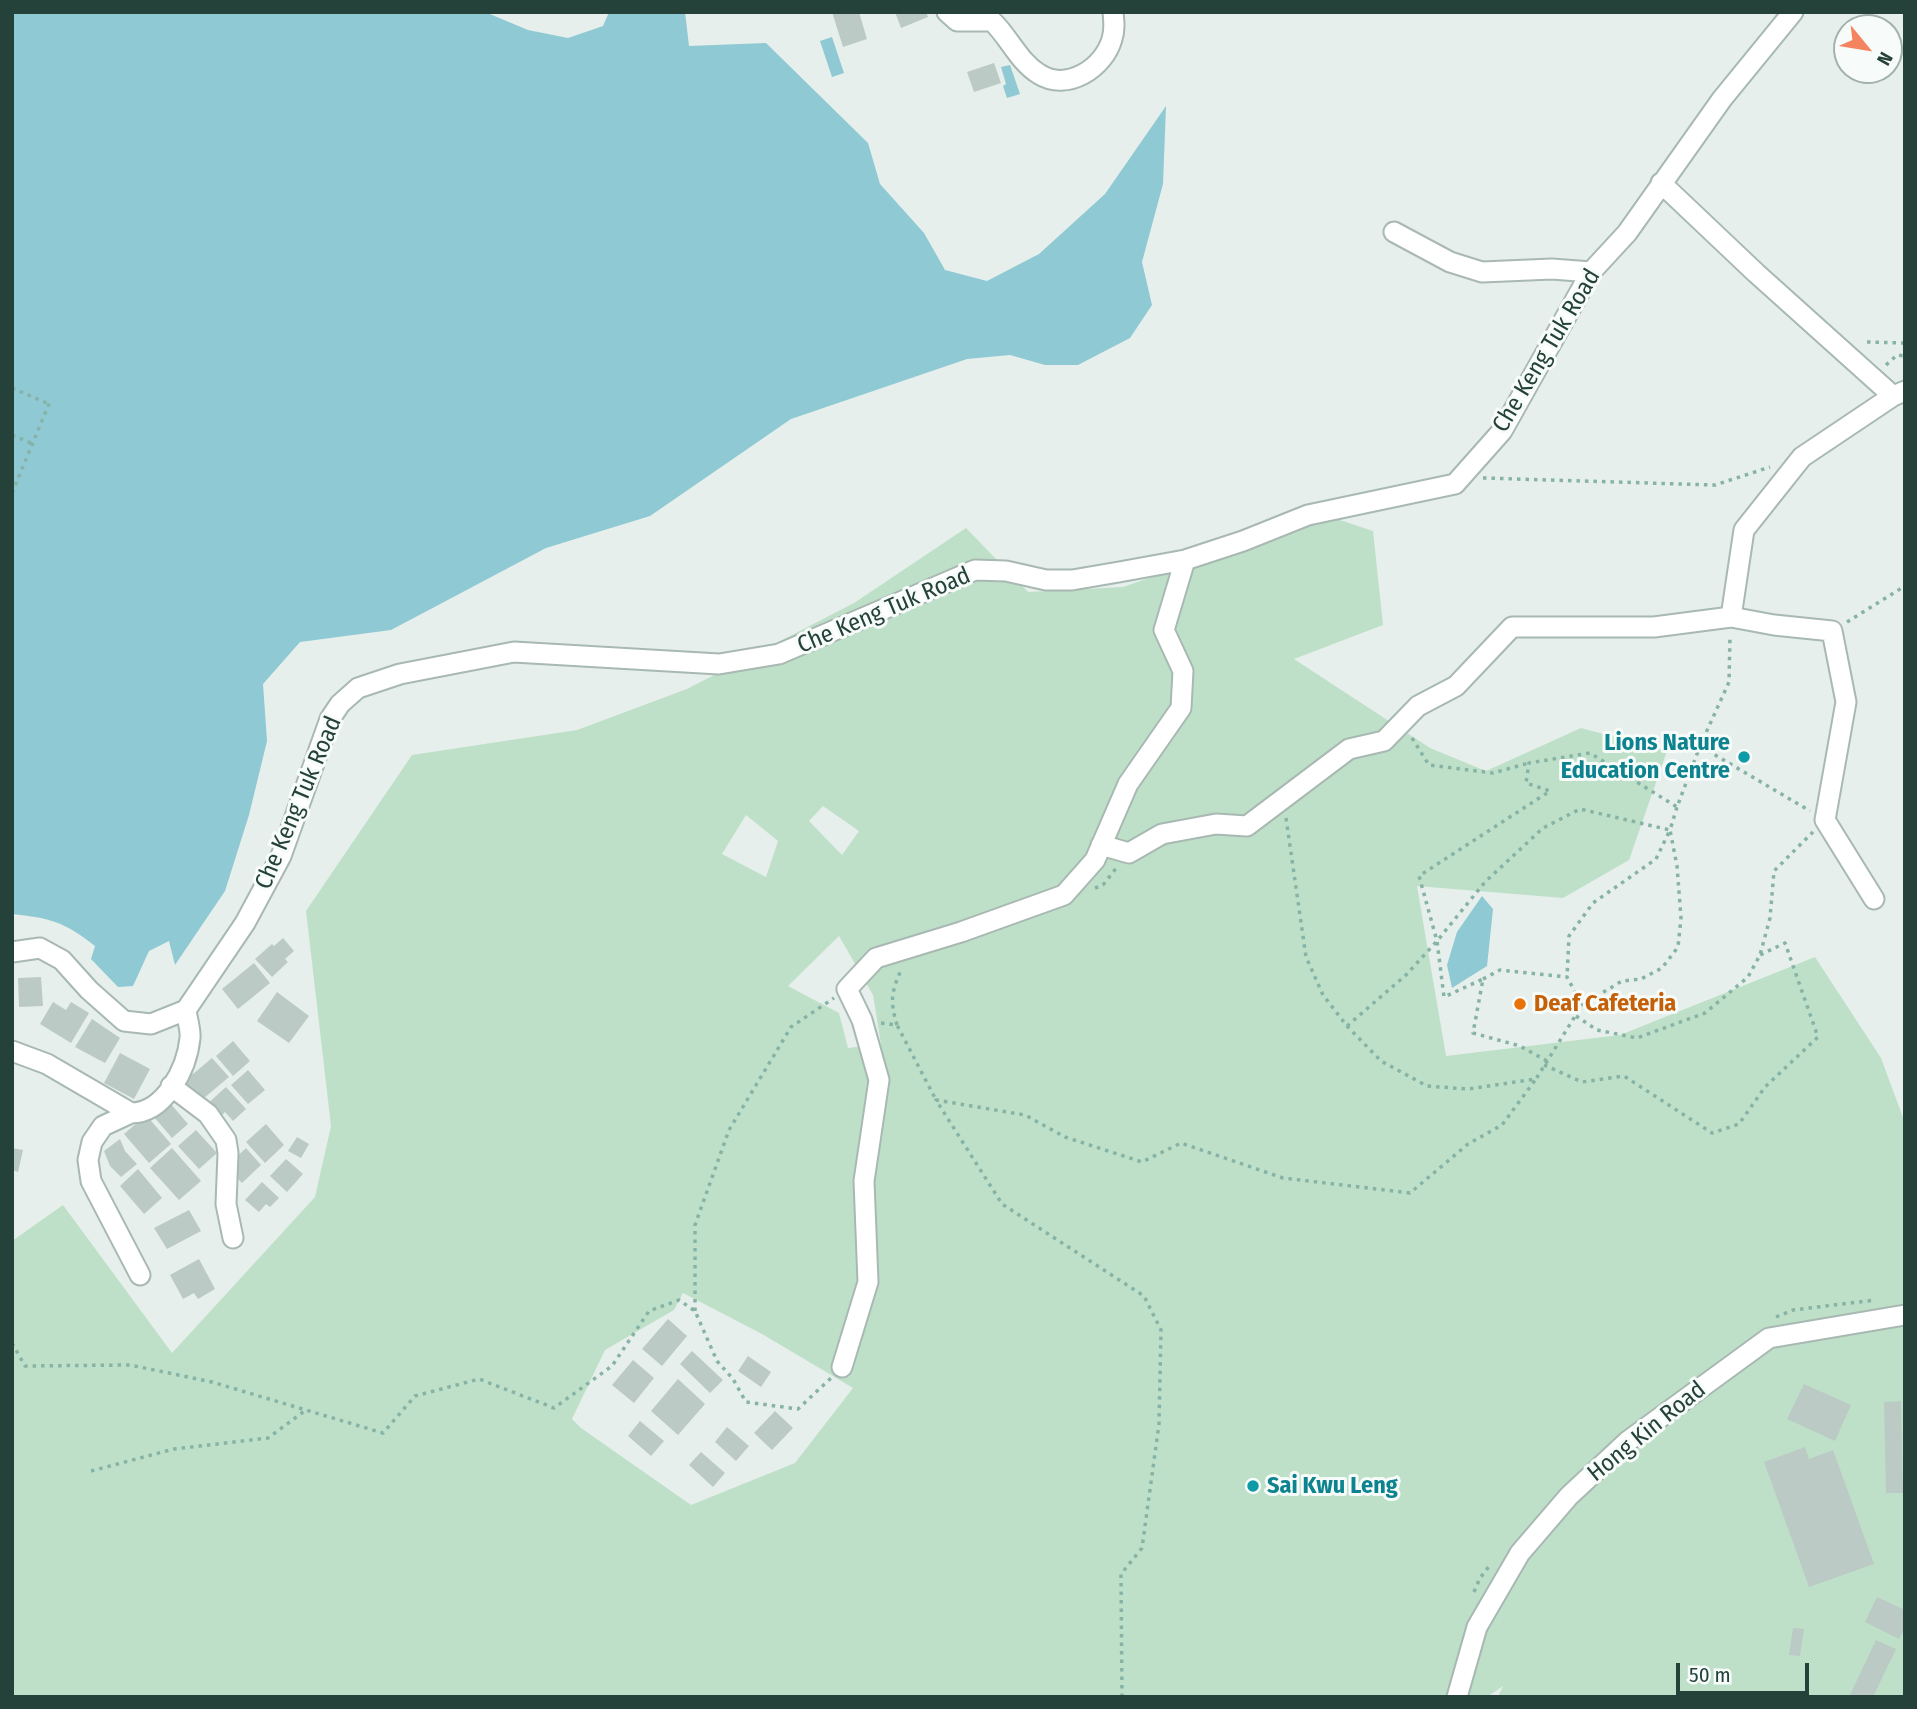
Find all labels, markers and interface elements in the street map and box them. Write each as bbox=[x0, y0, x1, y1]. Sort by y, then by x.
north arrow bbox=[1833, 14, 1903, 84]
text: N bbox=[1872, 48, 1898, 69]
street label: Che Keng Tuk Road bbox=[1487, 264, 1607, 438]
street label: Che Keng Tuk Road bbox=[793, 562, 975, 660]
street label: Che Keng Tuk Road bbox=[250, 712, 348, 894]
place label: Lions Nature Education Centre bbox=[1561, 729, 1730, 785]
marker: Lions Nature Education Centre bbox=[1736, 749, 1752, 765]
place label: Deaf Cafeteria bbox=[1534, 990, 1676, 1018]
marker: Deaf Cafeteria bbox=[1512, 996, 1528, 1012]
street label: Hong Kin Road bbox=[1582, 1376, 1712, 1488]
place label: Sai Kwu Leng bbox=[1267, 1472, 1398, 1500]
marker: Sai Kwu Leng bbox=[1245, 1478, 1261, 1494]
scale bar bbox=[1679, 1650, 1812, 1694]
text: 50 m bbox=[1689, 1662, 1731, 1688]

